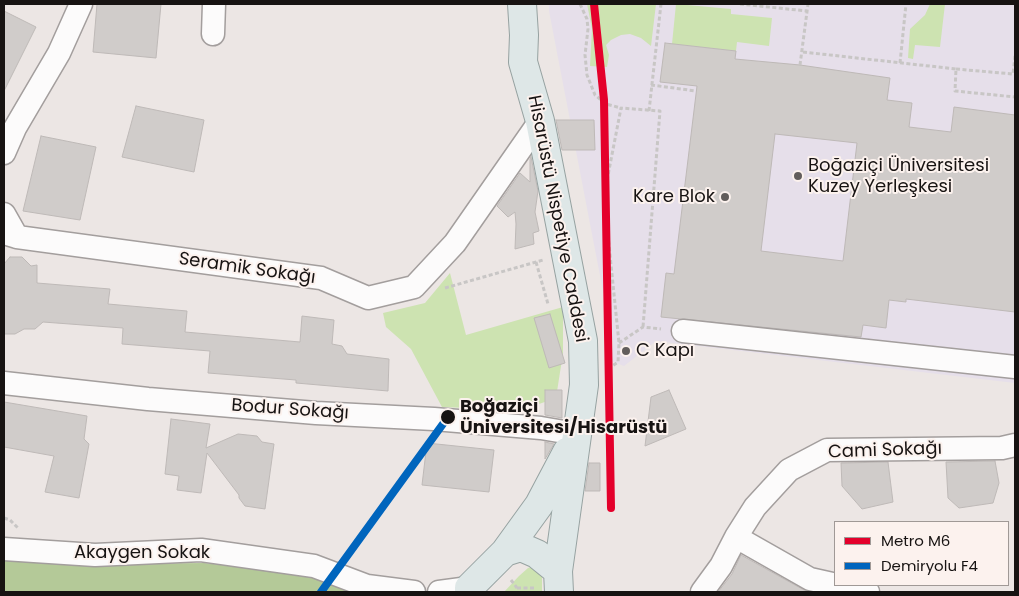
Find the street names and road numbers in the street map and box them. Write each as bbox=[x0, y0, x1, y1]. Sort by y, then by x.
street label: Hisarüstü Nispetiye Caddesi bbox=[522, 94, 592, 344]
street label: Seramik Sokağı bbox=[177, 249, 317, 289]
street label: Bodur Sokağı bbox=[230, 395, 350, 425]
street label: Cami Sokağı bbox=[828, 438, 942, 464]
street label: Akaygen Sokak bbox=[74, 542, 210, 564]

